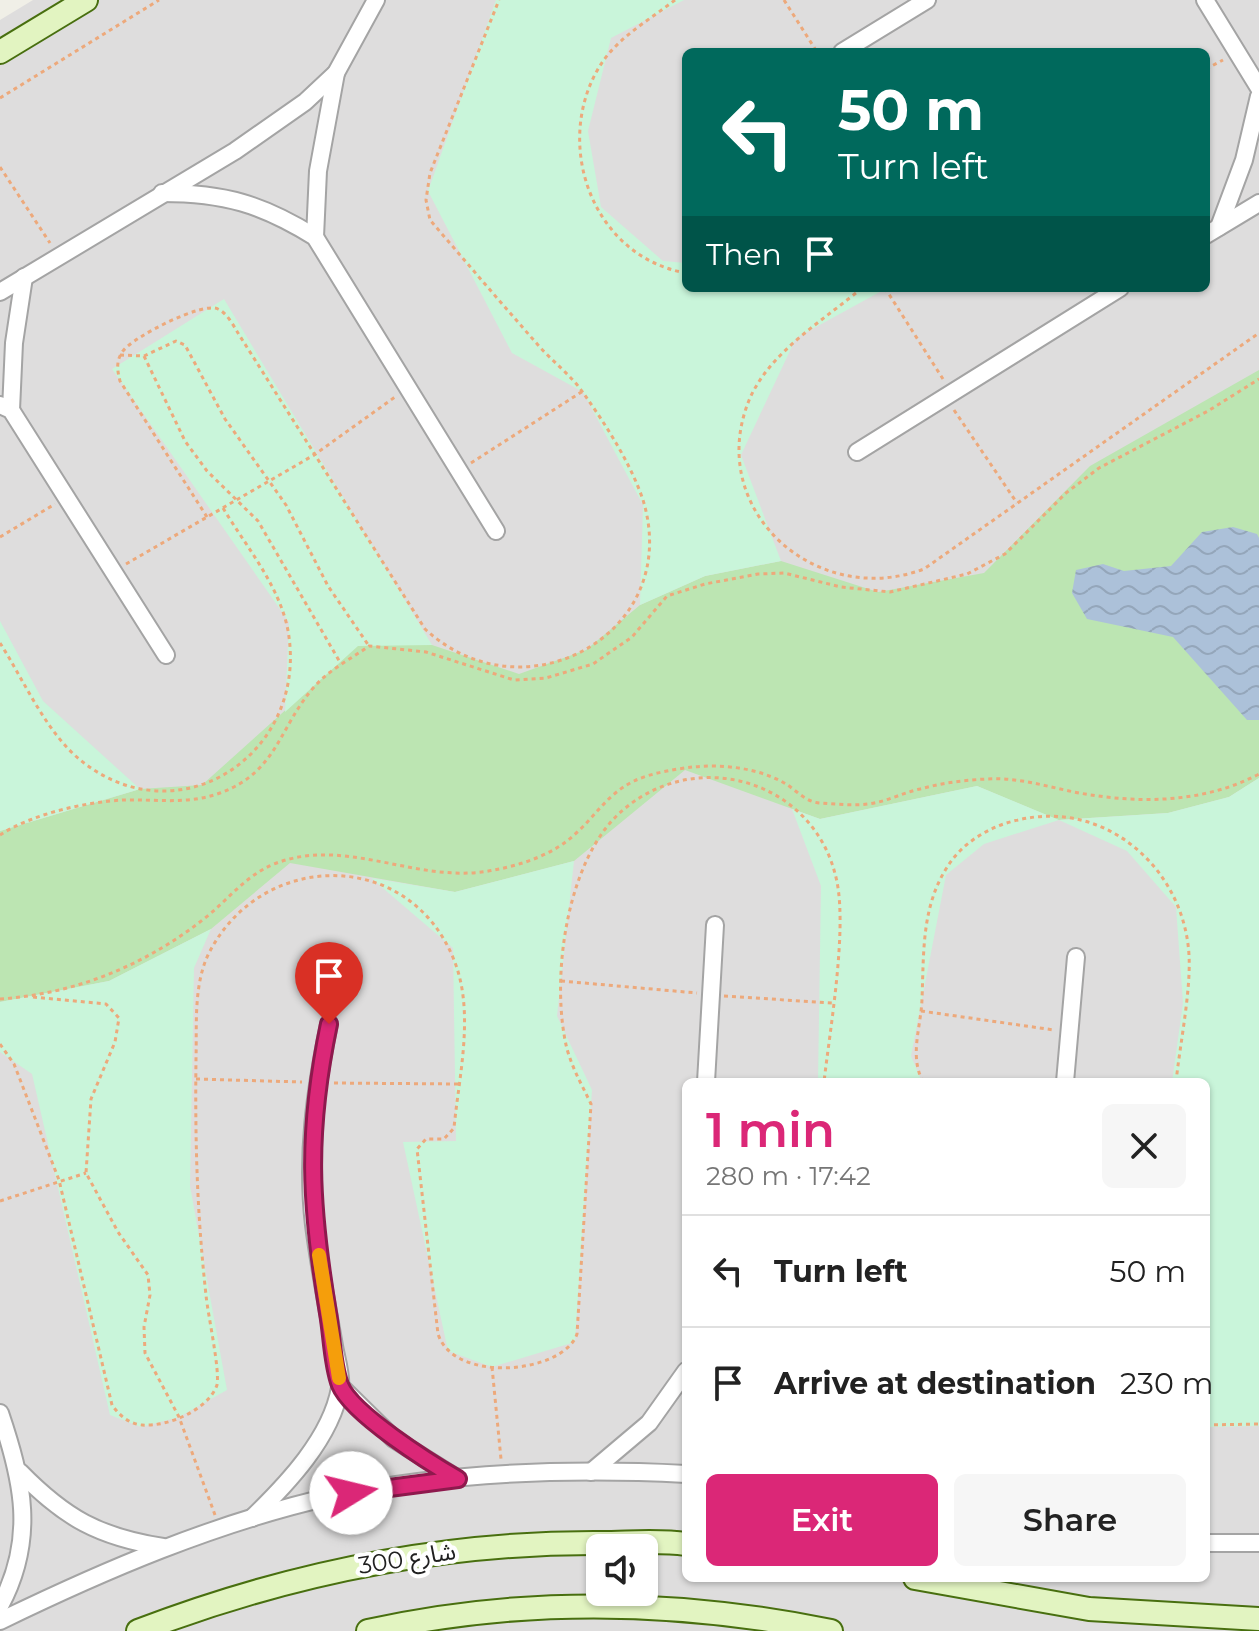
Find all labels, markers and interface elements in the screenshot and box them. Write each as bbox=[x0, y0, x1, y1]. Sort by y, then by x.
text: 50 m bbox=[838, 76, 984, 144]
icon: left bbox=[706, 80, 810, 184]
text: Turn left bbox=[838, 144, 989, 188]
icon: arrive bbox=[798, 232, 842, 276]
text: Then bbox=[706, 236, 782, 273]
pin bbox=[295, 942, 363, 1024]
icon: arrive bbox=[307, 954, 351, 998]
text: 1 min bbox=[706, 1101, 835, 1159]
button: close bbox=[1102, 1104, 1186, 1188]
text: 280 m · 17:42 bbox=[706, 1160, 871, 1192]
icon: left bbox=[706, 1249, 750, 1293]
text: Turn left bbox=[774, 1253, 907, 1290]
text: 50 m bbox=[1109, 1253, 1186, 1290]
icon: arrive bbox=[706, 1361, 750, 1405]
text: Arrive at destination bbox=[774, 1365, 1096, 1402]
text: 230 m bbox=[1120, 1365, 1214, 1402]
position arrow bbox=[309, 1451, 393, 1535]
button: Exit bbox=[706, 1474, 938, 1566]
button: Share bbox=[954, 1474, 1186, 1566]
map controls bbox=[586, 1534, 658, 1606]
button: sound bbox=[586, 1534, 658, 1606]
street label: شارع 300 bbox=[356, 1536, 458, 1583]

